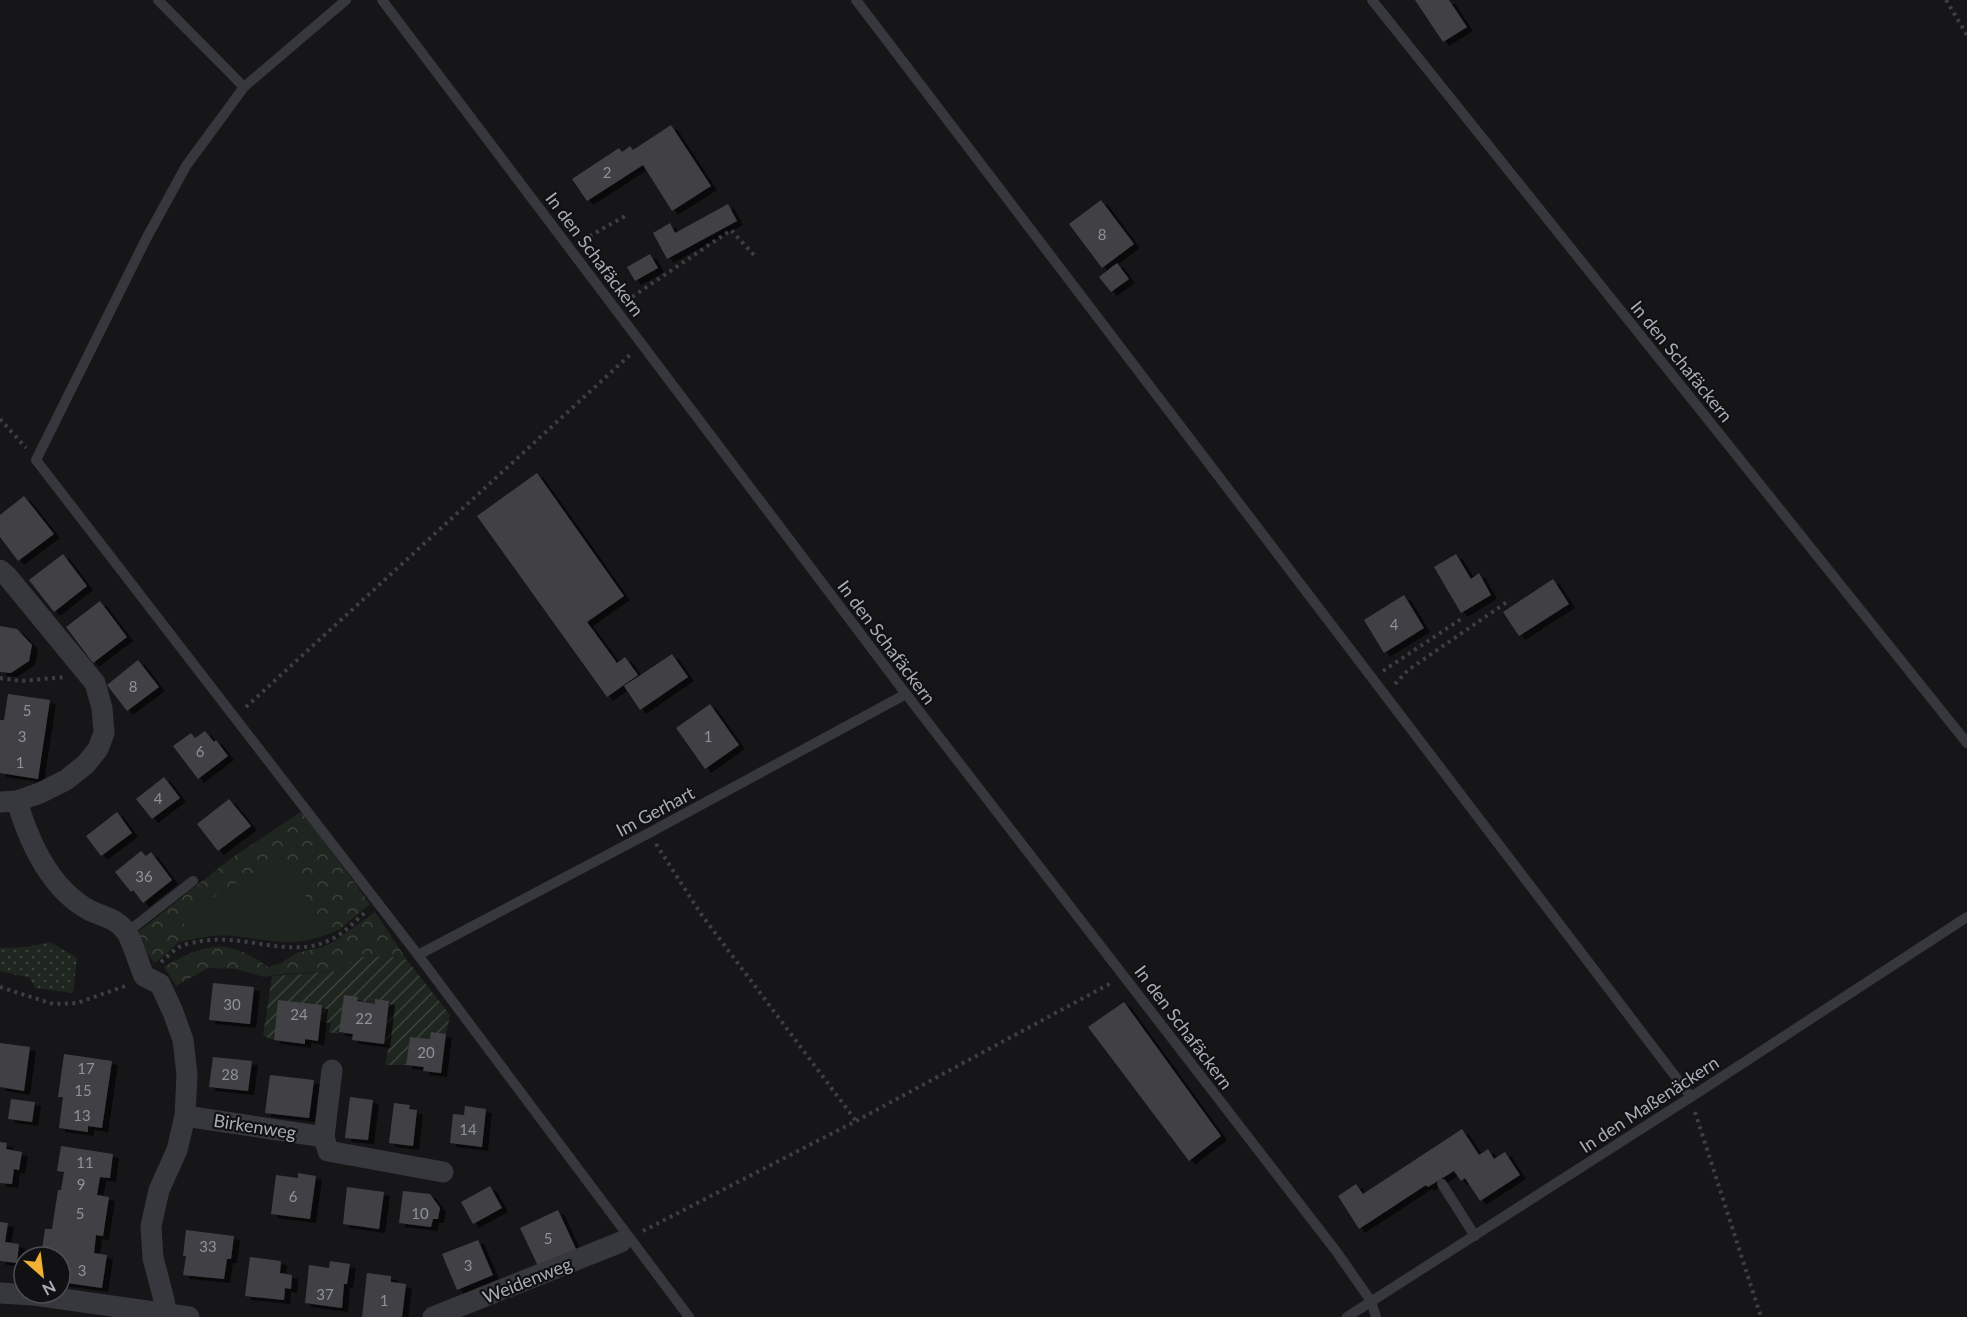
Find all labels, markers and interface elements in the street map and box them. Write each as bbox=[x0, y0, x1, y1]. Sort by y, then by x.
house number: 2 bbox=[603, 163, 611, 181]
street label: In den Schafäckern bbox=[541, 188, 649, 320]
house number: 8 bbox=[1098, 225, 1106, 243]
street label: In den Schafäckern bbox=[1626, 296, 1738, 426]
street label: In den Schafäckern bbox=[833, 576, 941, 708]
house number: 4 bbox=[1390, 615, 1399, 633]
house number: 8 bbox=[129, 677, 137, 695]
house number: 5 bbox=[23, 701, 31, 719]
house number: 3 bbox=[18, 727, 26, 745]
house number: 1 bbox=[704, 727, 712, 745]
house number: 6 bbox=[196, 742, 205, 760]
house number: 1 bbox=[16, 753, 24, 771]
street label: Im Gerhart bbox=[612, 781, 698, 841]
house number: 4 bbox=[154, 789, 163, 807]
house number: 36 bbox=[135, 867, 153, 885]
street label: In den Schafäckern bbox=[1130, 961, 1238, 1093]
house number: 30 bbox=[223, 995, 241, 1013]
house number: 24 bbox=[290, 1005, 308, 1023]
house number: 22 bbox=[355, 1009, 373, 1027]
house number: 20 bbox=[417, 1043, 435, 1061]
street label: In den Maßenäckern bbox=[1575, 1051, 1723, 1157]
house number: 17 bbox=[77, 1059, 95, 1077]
house number: 28 bbox=[221, 1065, 239, 1083]
house number: 15 bbox=[74, 1081, 92, 1099]
house number: 13 bbox=[73, 1106, 91, 1124]
street label: Birkenweg bbox=[212, 1109, 298, 1143]
house number: 14 bbox=[459, 1120, 477, 1138]
house number: 11 bbox=[76, 1153, 94, 1171]
house number: 9 bbox=[77, 1175, 85, 1193]
house number: 6 bbox=[289, 1187, 298, 1205]
house number: 5 bbox=[76, 1204, 84, 1222]
house number: 10 bbox=[411, 1204, 429, 1222]
house number: 5 bbox=[544, 1229, 552, 1247]
house number: 33 bbox=[199, 1237, 217, 1255]
north arrow bbox=[12, 1245, 72, 1305]
street label: Weidenweg bbox=[479, 1252, 575, 1308]
house number: 3 bbox=[464, 1256, 472, 1274]
house number: 3 bbox=[78, 1261, 86, 1279]
text: N bbox=[39, 1277, 59, 1300]
house number: 37 bbox=[316, 1285, 334, 1303]
house number: 1 bbox=[380, 1291, 388, 1309]

